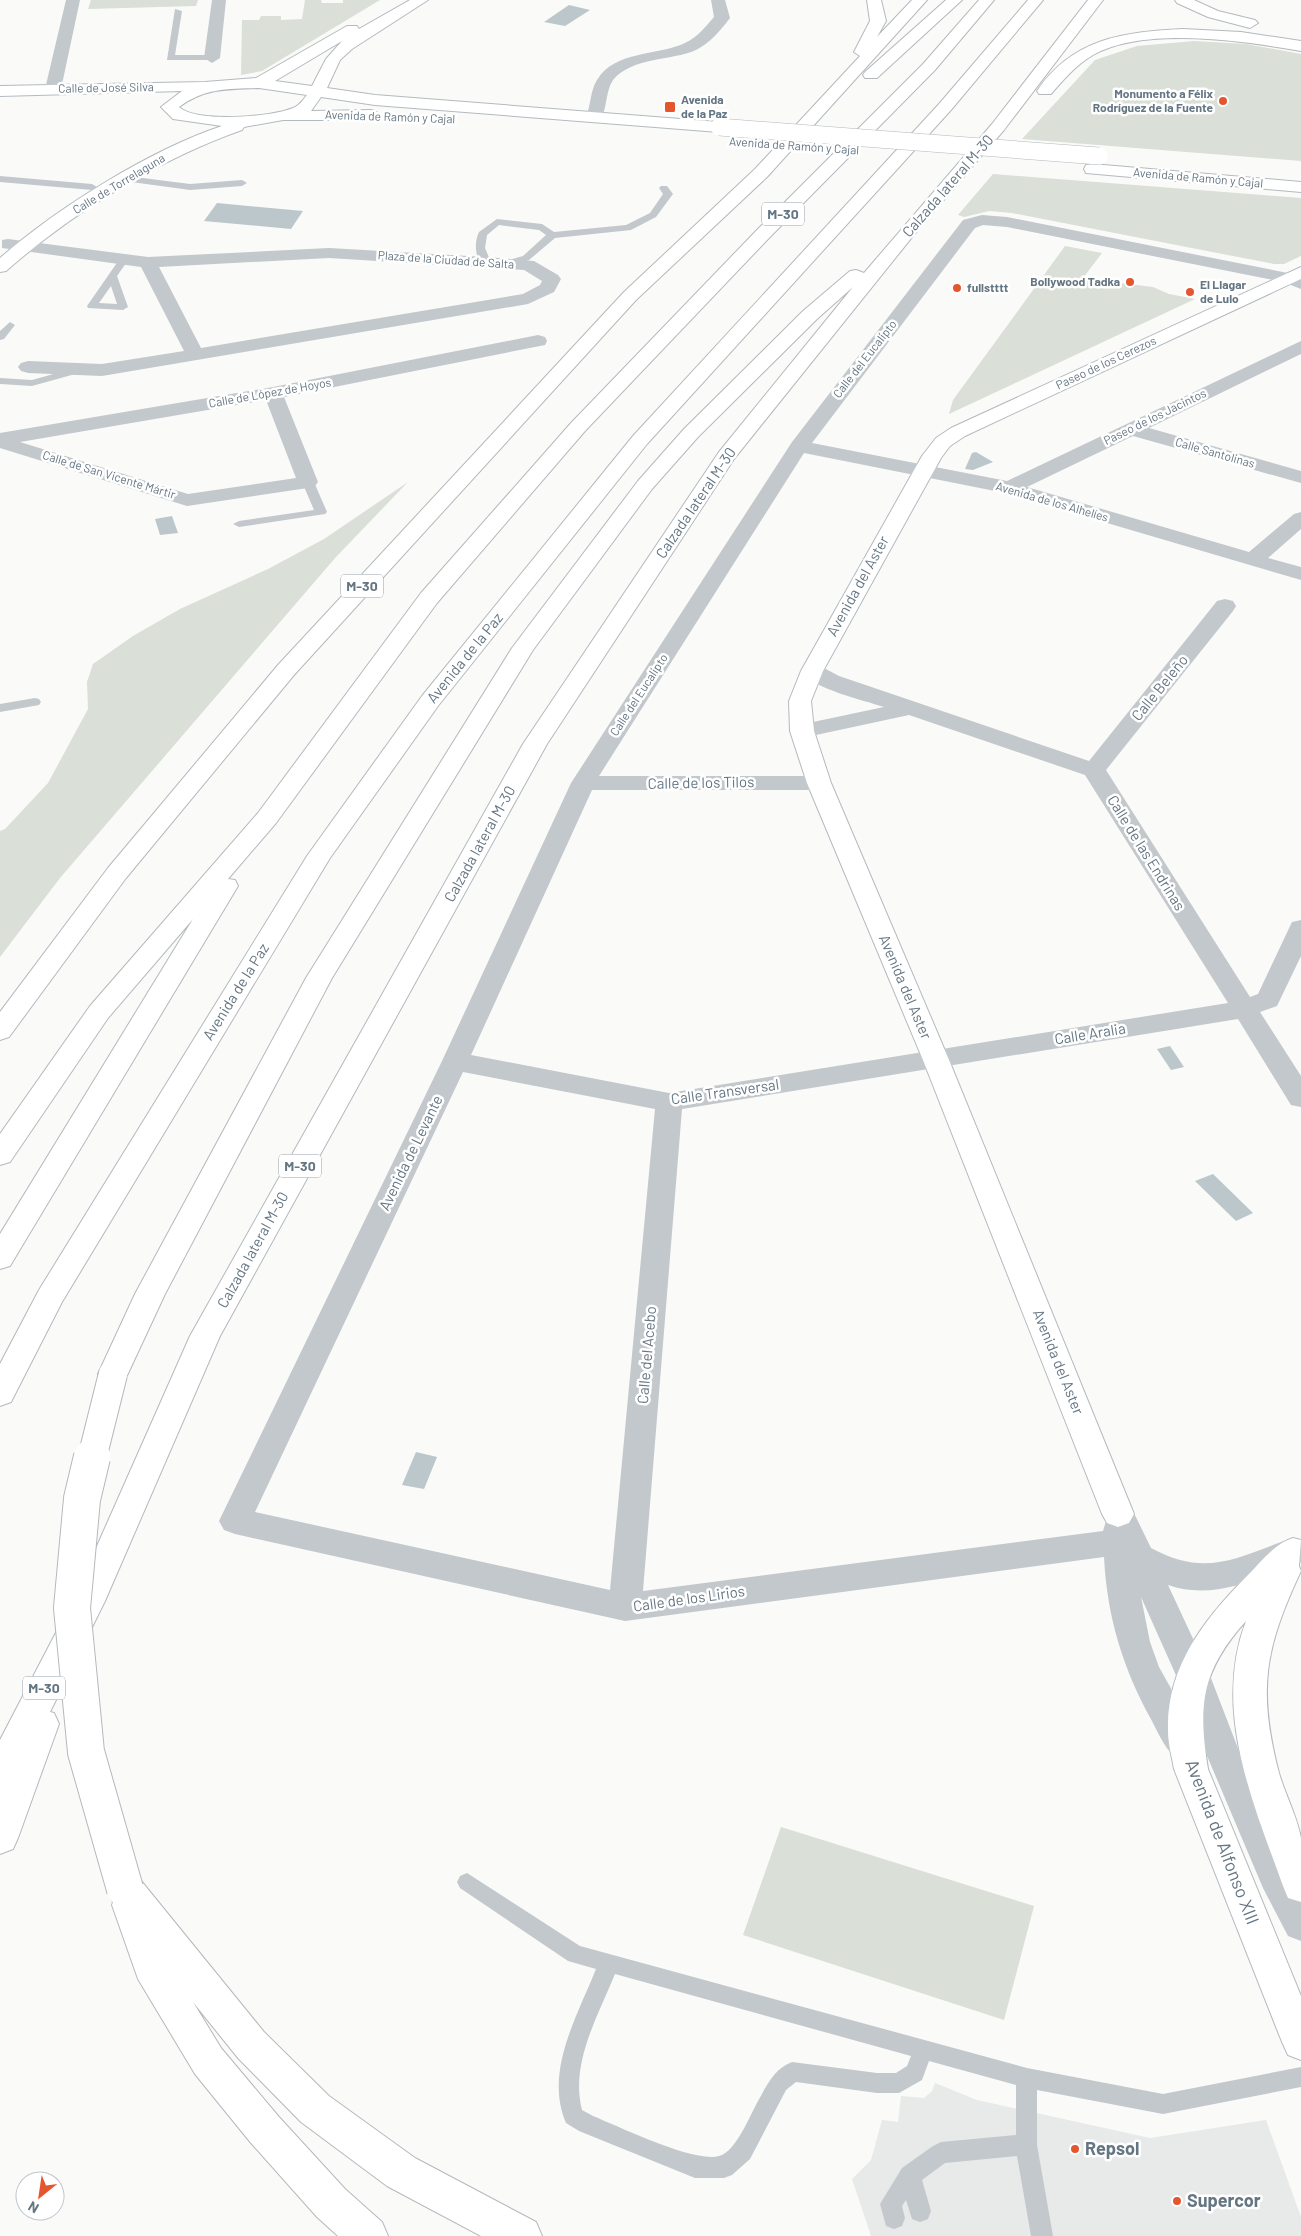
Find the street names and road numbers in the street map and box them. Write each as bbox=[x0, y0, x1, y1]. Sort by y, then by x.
street label: Calle de José Silva bbox=[58, 79, 154, 95]
street label: Avenida de Ramón y Cajal bbox=[325, 107, 455, 125]
street label: Calzada lateral M-30 bbox=[898, 130, 997, 240]
street label: Avenida de Ramón y Cajal bbox=[728, 133, 860, 157]
street label: Calle de Torrelaguna bbox=[70, 150, 167, 216]
street label: Avenida de Ramón y Cajal bbox=[1132, 164, 1264, 190]
road number: M-30 bbox=[762, 202, 804, 225]
street label: Plaza de la Ciudad de Salta bbox=[377, 247, 515, 271]
street label: Calle del Eucalipto bbox=[829, 317, 899, 400]
street label: Paseo de los Cerezos bbox=[1053, 333, 1158, 392]
street label: Calle de López de Hoyos bbox=[208, 374, 332, 410]
street label: Paseo de los Jacintos bbox=[1101, 385, 1208, 447]
street label: Calle Santolinas bbox=[1174, 434, 1257, 470]
street label: Calzada lateral M-30 bbox=[651, 444, 739, 561]
street label: Calle de San Vicente Mártir bbox=[41, 447, 178, 501]
street label: Avenida de los Alhelíes bbox=[994, 478, 1110, 524]
street label: Avenida del Aster bbox=[822, 532, 892, 639]
road number: M-30 bbox=[341, 574, 383, 598]
street label: Avenida de la Paz bbox=[422, 608, 506, 706]
street label: Calle del Eucalipto bbox=[606, 651, 670, 738]
street label: Calle Beleño bbox=[1127, 651, 1191, 724]
street label: Calle de los Tilos bbox=[648, 772, 754, 792]
street label: Calzada lateral M-30 bbox=[440, 782, 519, 905]
street label: Calle de las Endrinas bbox=[1104, 791, 1190, 913]
street label: Avenida del Aster bbox=[876, 932, 936, 1042]
street label: Avenida de la Paz bbox=[198, 939, 272, 1043]
street label: Calle Aralia bbox=[1053, 1019, 1127, 1048]
street label: Calle Transversal bbox=[670, 1075, 780, 1107]
street label: Avenida de Levante bbox=[374, 1092, 446, 1213]
road number: M-30 bbox=[279, 1154, 321, 1178]
street label: Calzada lateral M-30 bbox=[213, 1188, 292, 1311]
street label: Calle del Acebo bbox=[633, 1305, 659, 1405]
street label: Avenida del Aster bbox=[1030, 1306, 1088, 1417]
street label: Calle de los Lirios bbox=[632, 1581, 746, 1615]
road number: M-30 bbox=[23, 1676, 65, 1700]
street label: Avenida de Alfonso XIII bbox=[1181, 1756, 1265, 1927]

